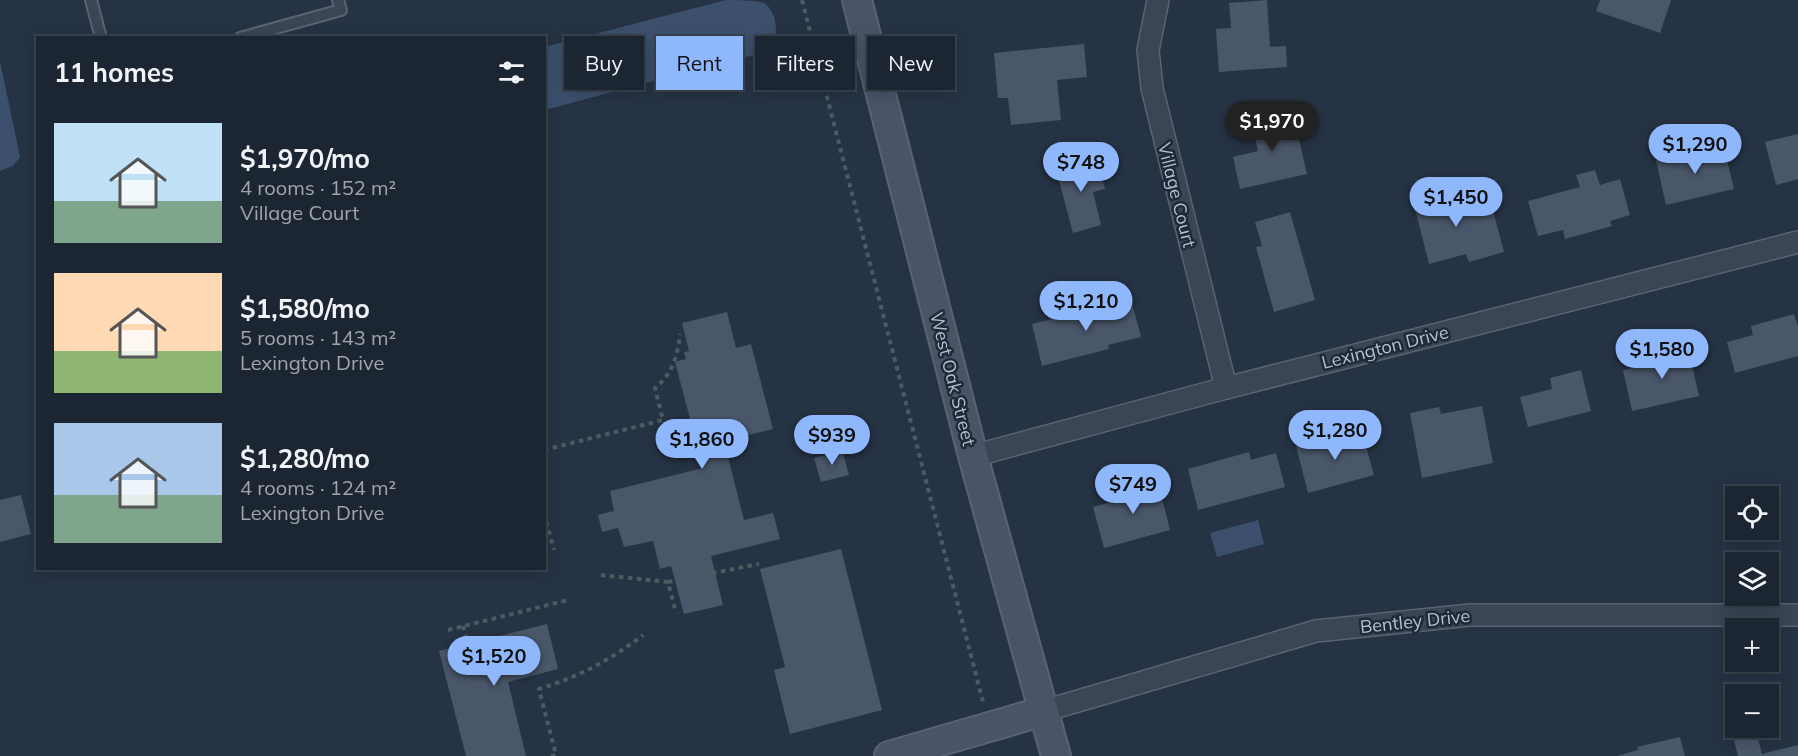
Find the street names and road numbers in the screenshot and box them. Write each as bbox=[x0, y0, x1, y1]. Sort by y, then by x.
street label: Village Court bbox=[1153, 140, 1201, 250]
street label: West Oak Street bbox=[925, 310, 981, 448]
street label: Lexington Drive bbox=[1319, 320, 1451, 374]
street label: Bentley Drive bbox=[1359, 604, 1471, 638]

